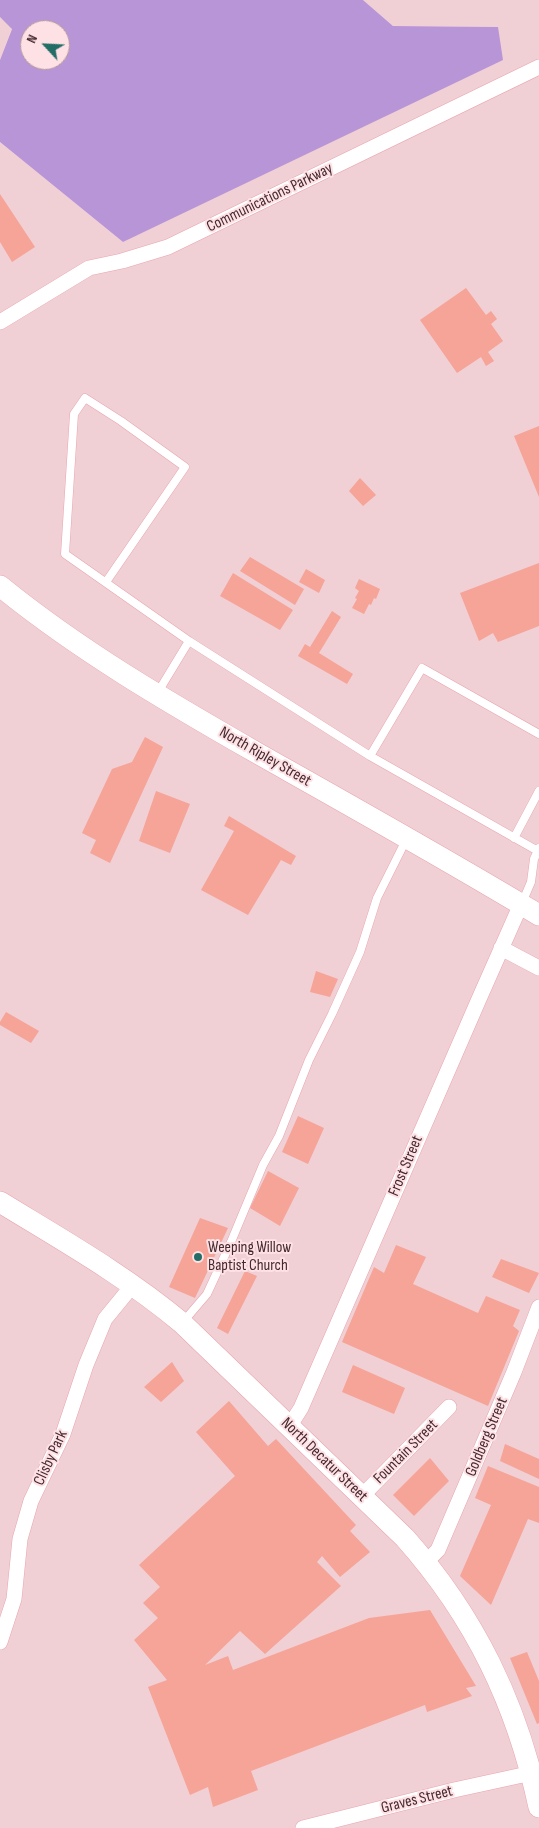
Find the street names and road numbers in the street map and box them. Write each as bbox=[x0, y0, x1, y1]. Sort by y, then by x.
street label: Communications Parkway bbox=[204, 159, 336, 237]
street label: North Ripley Street bbox=[216, 723, 314, 791]
street label: Frost Street bbox=[385, 1133, 427, 1199]
street label: Goldberg Street bbox=[462, 1394, 512, 1480]
street label: North Decatur Street bbox=[277, 1414, 371, 1506]
street label: Fountain Street bbox=[370, 1416, 442, 1488]
street label: Clisby Park bbox=[30, 1427, 72, 1489]
street label: Graves Street bbox=[379, 1782, 455, 1818]

